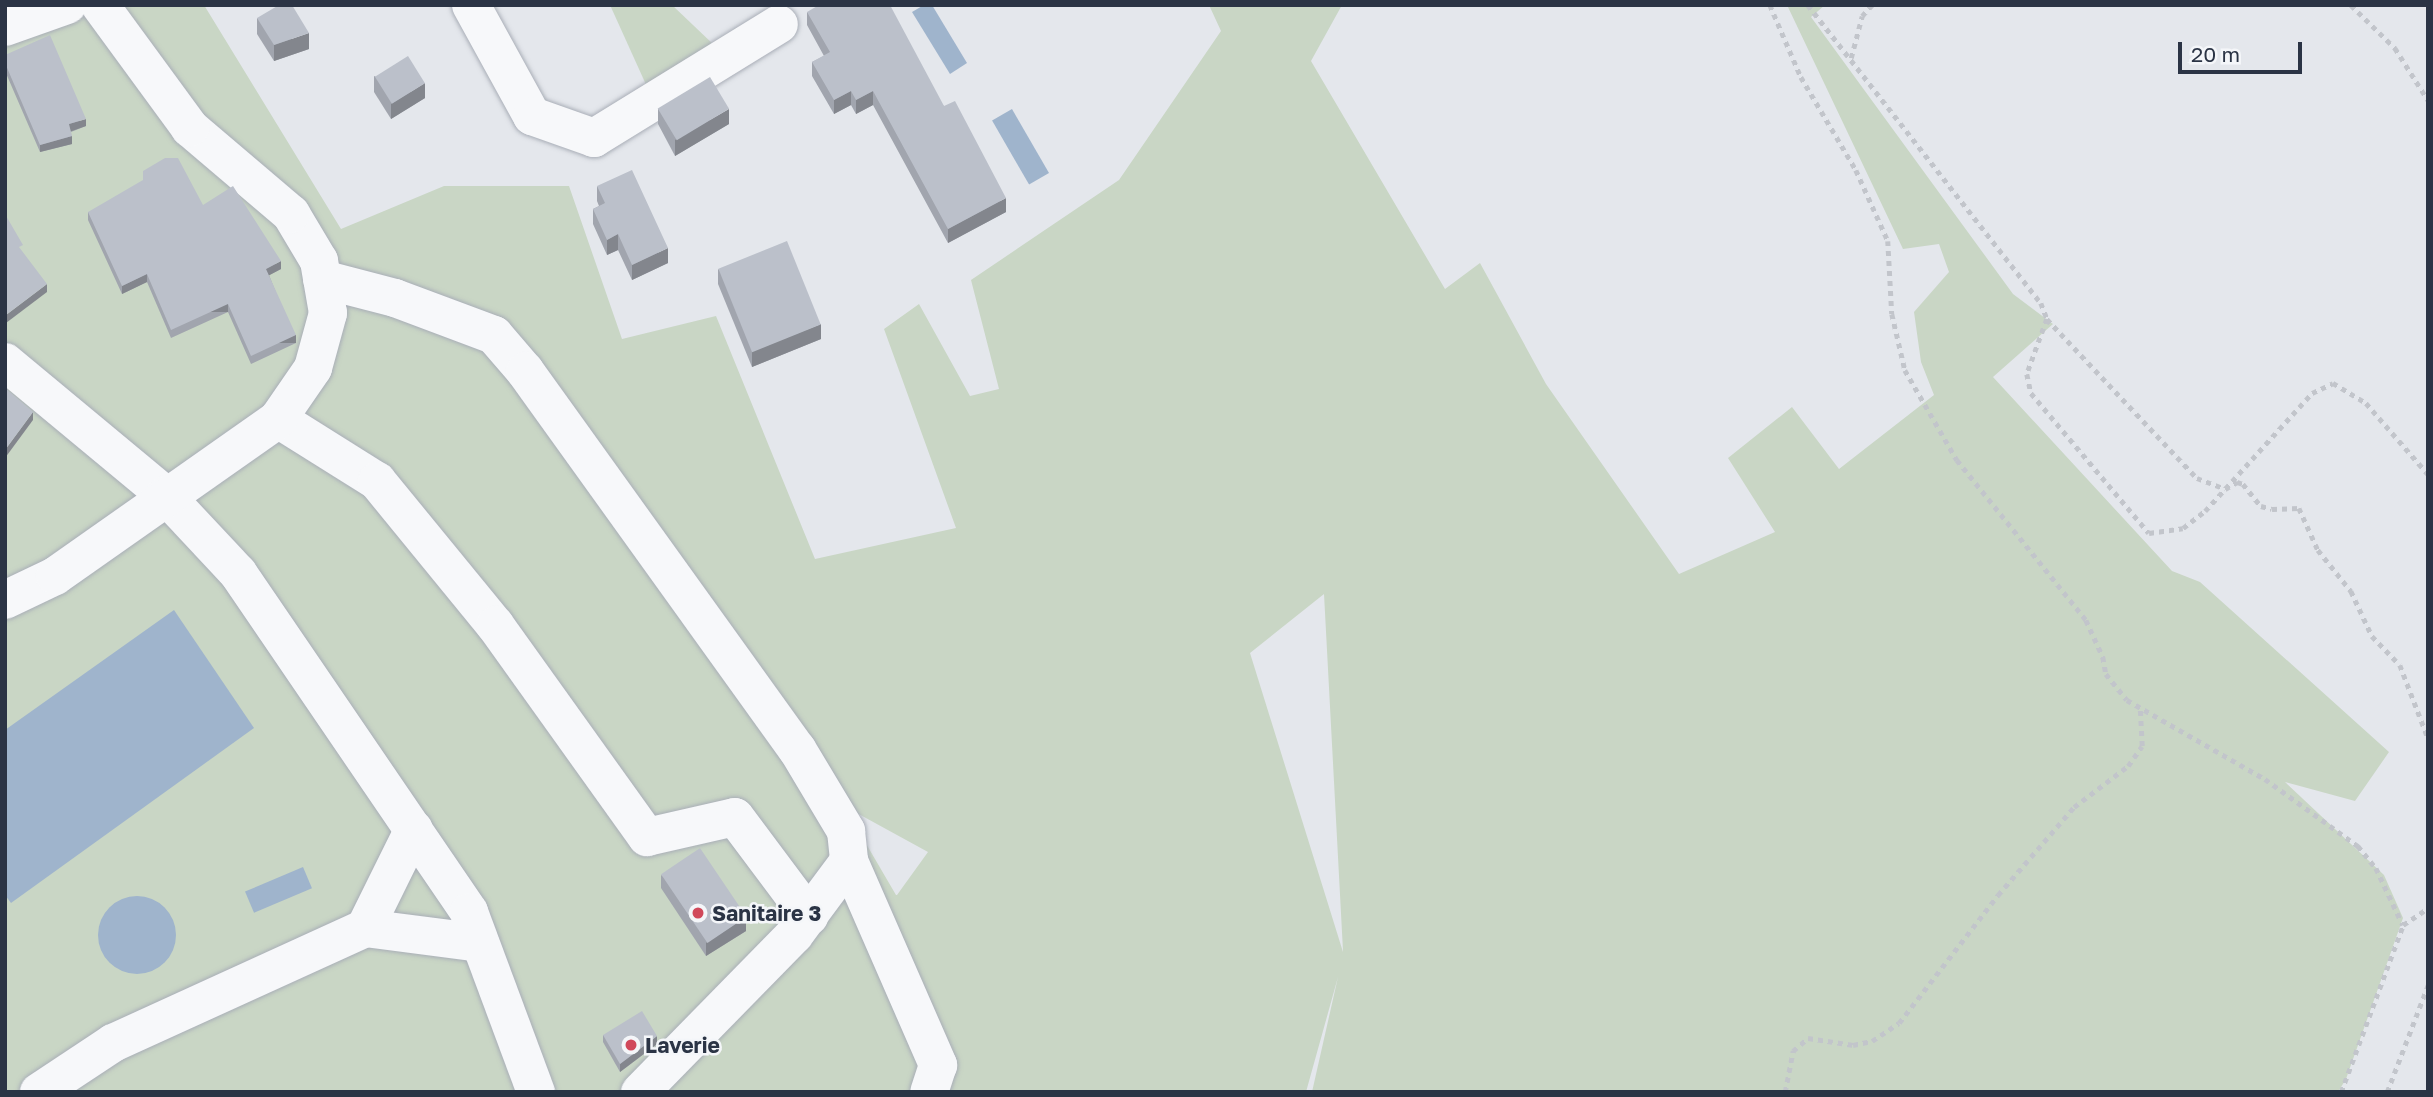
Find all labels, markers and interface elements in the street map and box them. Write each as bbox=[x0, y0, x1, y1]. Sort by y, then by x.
scale bar bbox=[2181, 28, 2305, 72]
text: 20 m bbox=[2191, 41, 2240, 67]
place label: Sanitaire 3 bbox=[712, 900, 821, 926]
marker: Sanitaire 3 bbox=[690, 905, 706, 921]
place label: Laverie bbox=[645, 1032, 720, 1058]
marker: Laverie bbox=[623, 1037, 639, 1053]

